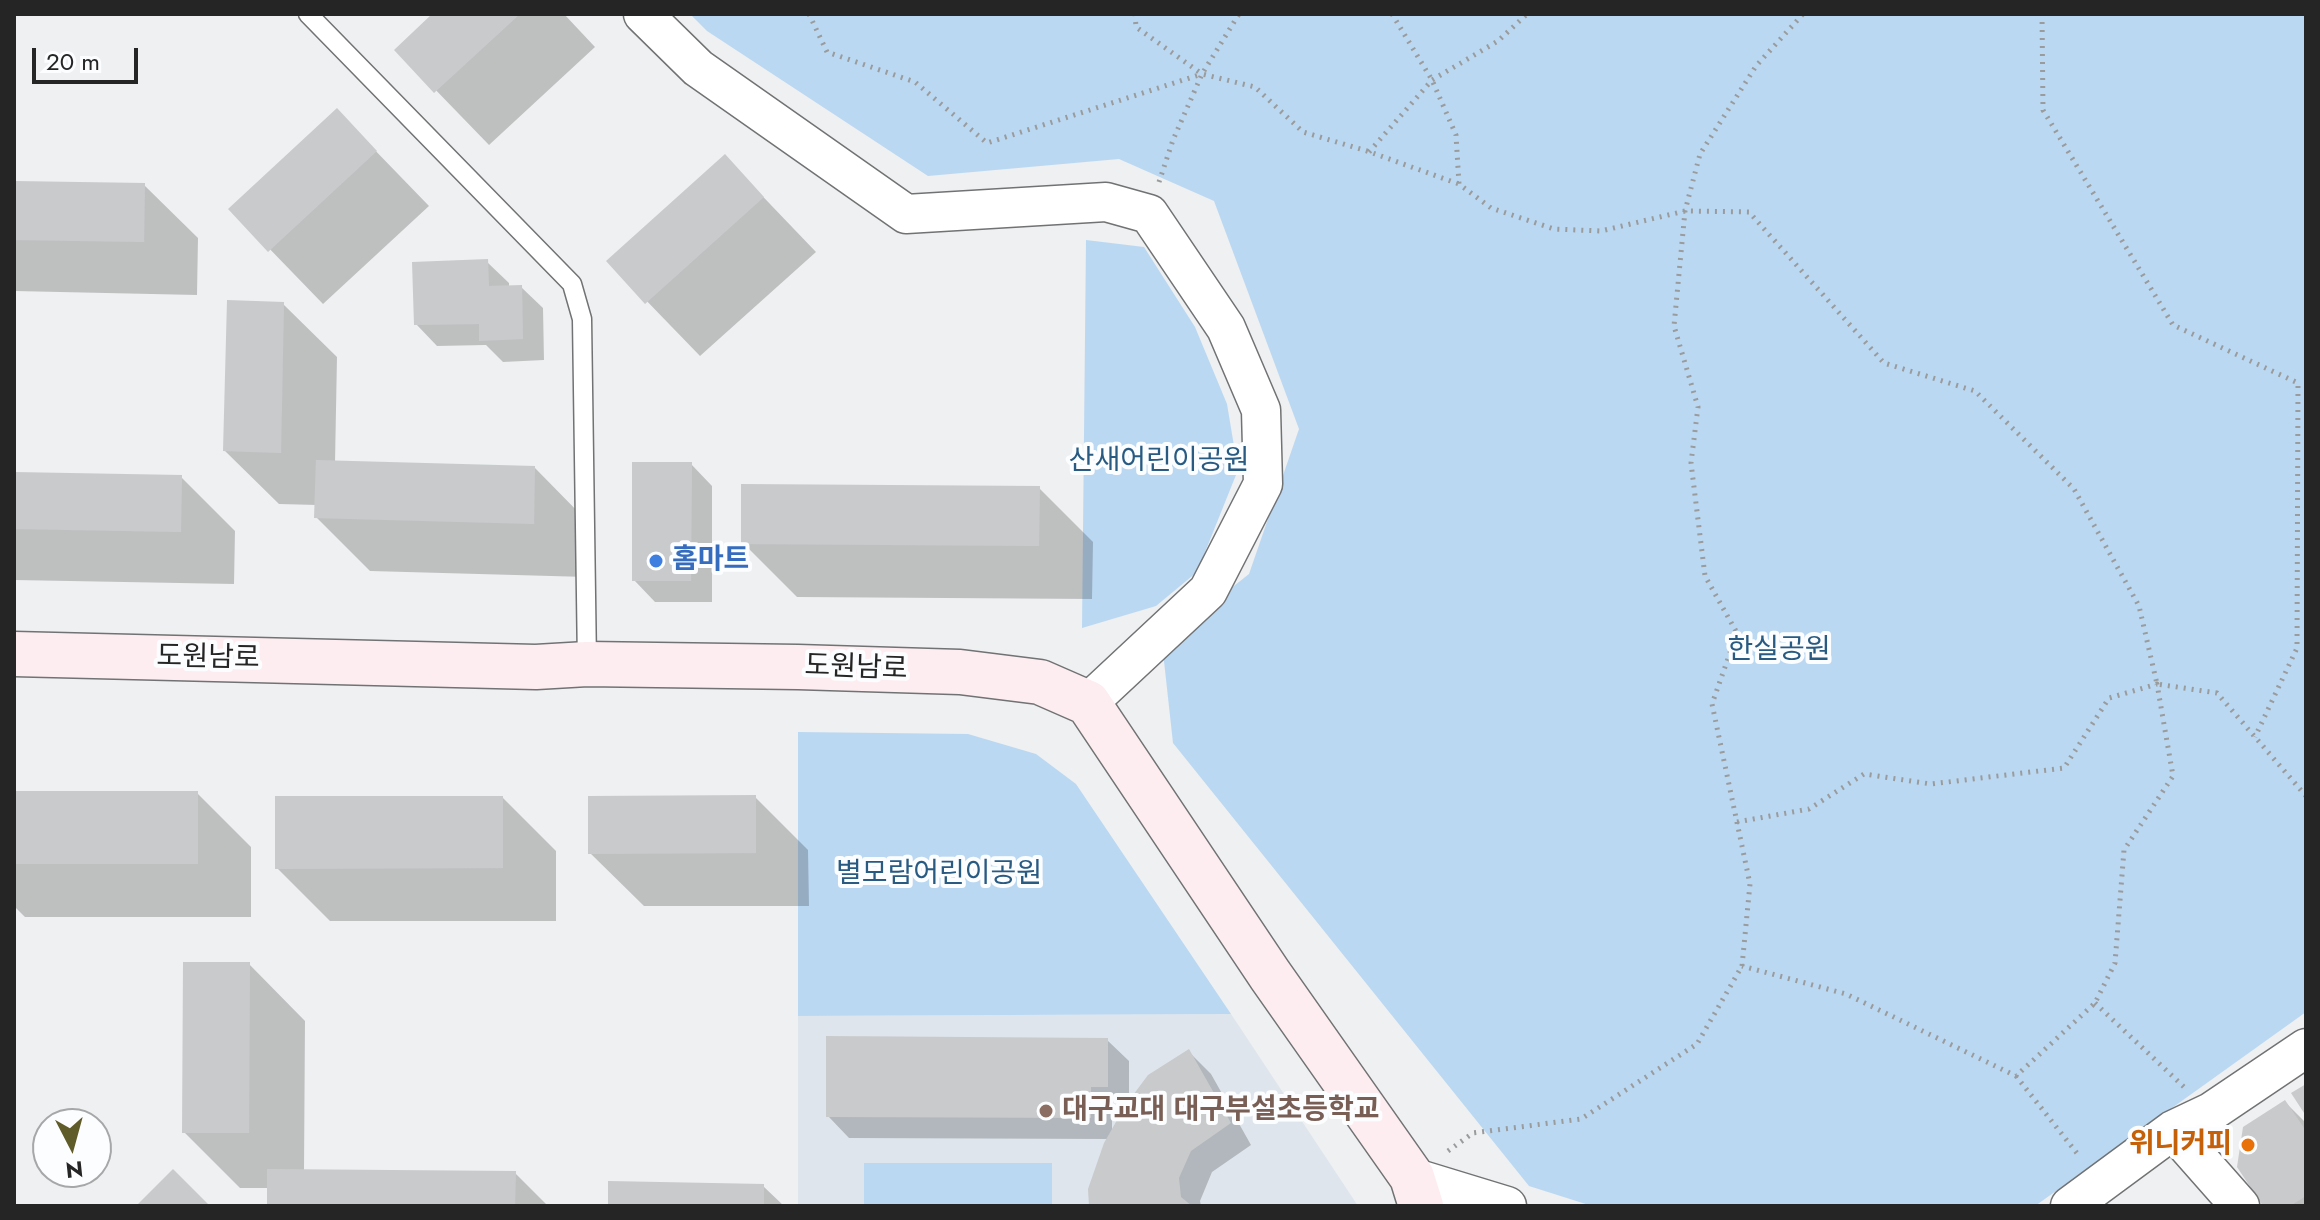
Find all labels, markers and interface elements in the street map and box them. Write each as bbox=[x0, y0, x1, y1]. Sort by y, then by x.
scale bar bbox=[36, 32, 142, 82]
text: 20 m bbox=[46, 44, 100, 79]
park label: 산새어린이공원 bbox=[1069, 445, 1249, 479]
place label: 홈마트 bbox=[672, 544, 749, 578]
marker: 홈마트 bbox=[647, 552, 665, 570]
park label: 한실공원 bbox=[1727, 634, 1831, 668]
street label: 도원남로 bbox=[156, 641, 260, 677]
street label: 도원남로 bbox=[804, 650, 908, 688]
park label: 별모람어린이공원 bbox=[836, 858, 1042, 892]
place label: 대구교대 대구부설초등학교 bbox=[1062, 1094, 1380, 1128]
marker: 대구교대 대구부설초등학교 bbox=[1037, 1102, 1055, 1120]
north arrow bbox=[32, 1108, 112, 1188]
place label: 위니커피 bbox=[2129, 1128, 2232, 1162]
marker: 위니커피 bbox=[2239, 1136, 2257, 1154]
text: N bbox=[64, 1153, 85, 1187]

